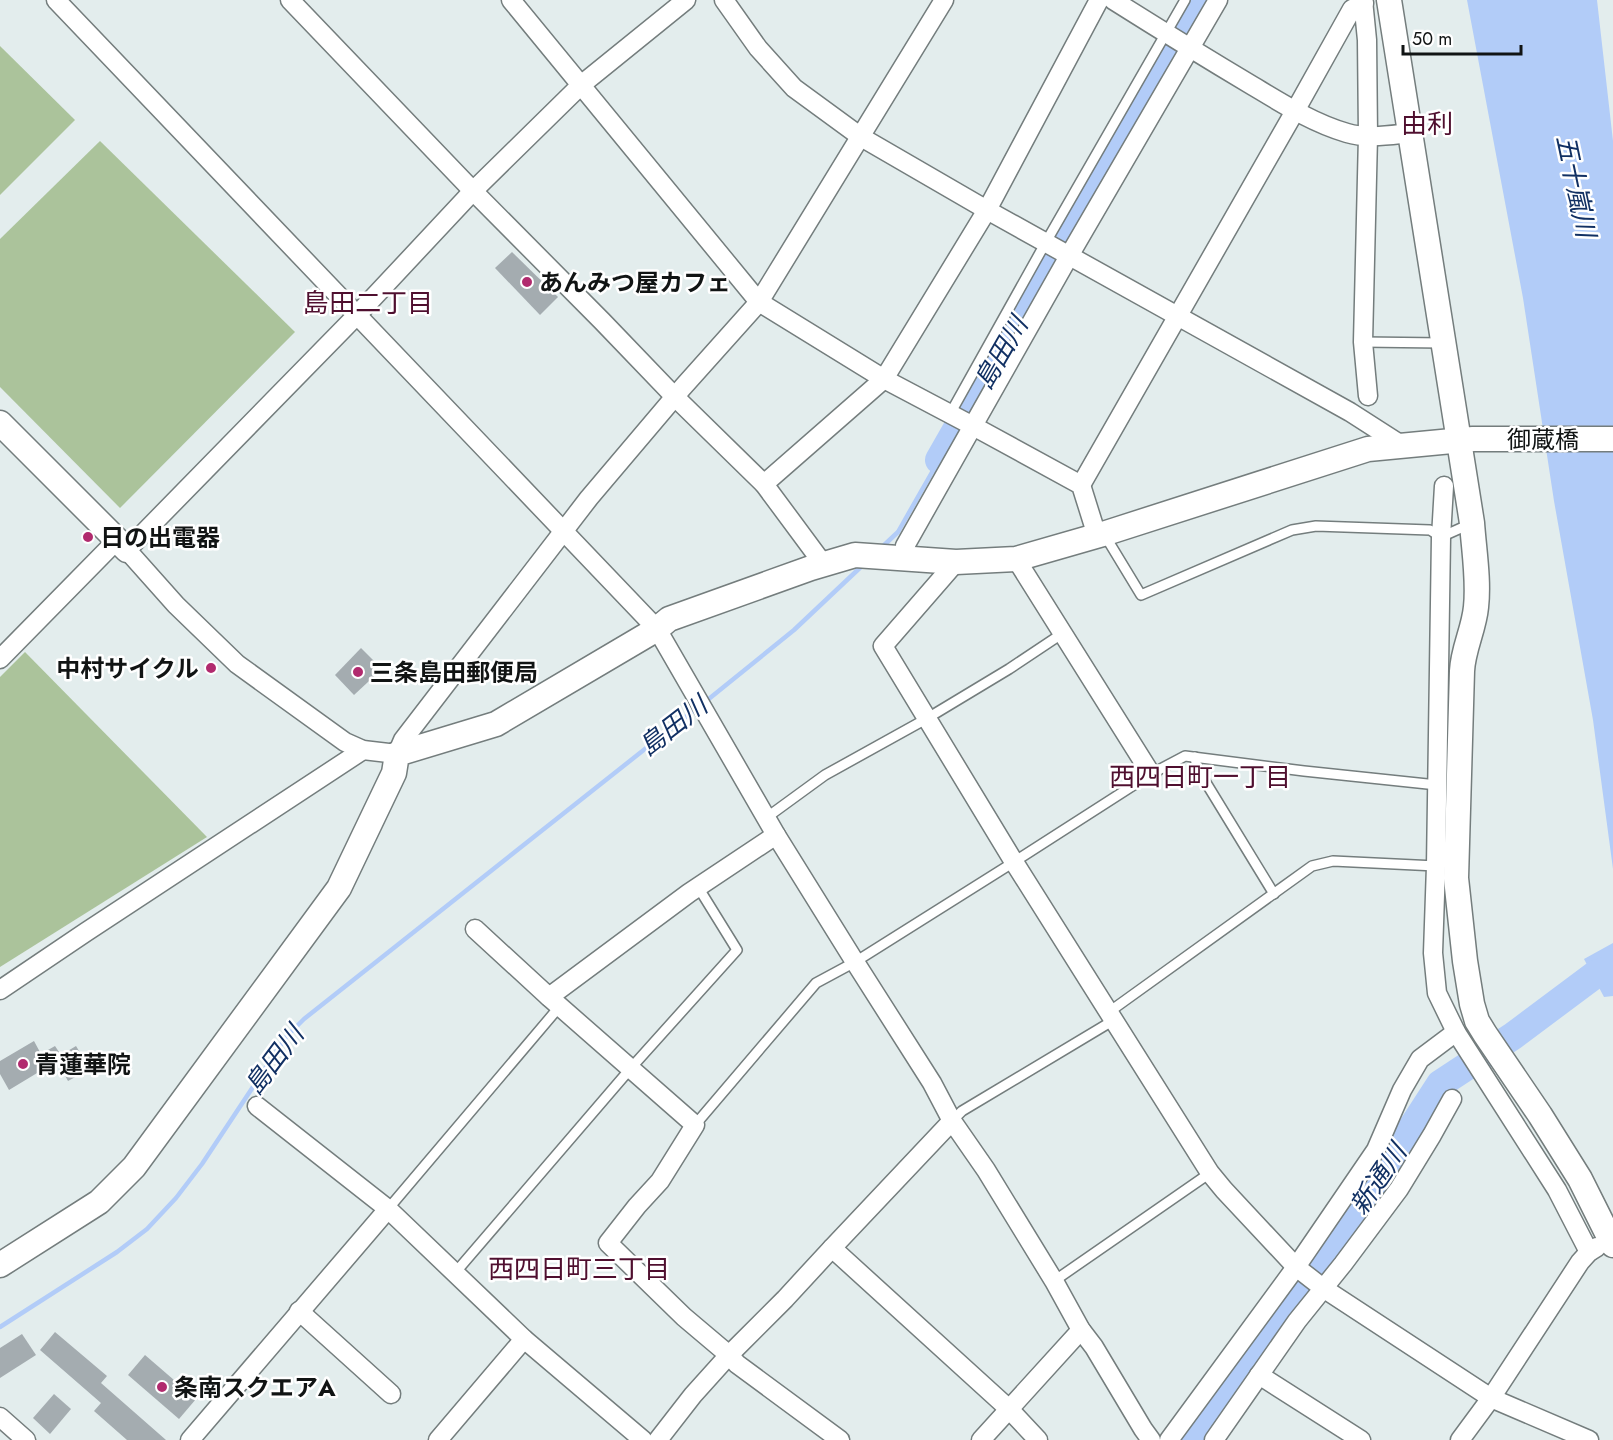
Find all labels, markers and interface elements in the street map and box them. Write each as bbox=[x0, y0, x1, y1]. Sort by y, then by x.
scale bar bbox=[1403, 18, 1522, 56]
text: 50 m bbox=[1412, 26, 1452, 52]
district label: 由利 bbox=[1401, 105, 1453, 143]
water label: 五十嵐川 bbox=[1547, 131, 1606, 244]
place label: あんみつ屋カフェ bbox=[539, 265, 731, 300]
marker: あんみつ屋カフェ bbox=[520, 275, 534, 289]
district label: 島田二丁目 bbox=[303, 284, 433, 322]
water label: 島田川 bbox=[965, 307, 1038, 396]
street label: 御蔵橋 bbox=[1507, 422, 1579, 457]
place label: 日の出電器 bbox=[100, 520, 220, 555]
marker: 日の出電器 bbox=[81, 530, 95, 544]
place label: 中村サイクル bbox=[56, 651, 199, 686]
place label: 三条島田郵便局 bbox=[370, 655, 538, 690]
marker: 中村サイクル bbox=[204, 661, 218, 675]
marker: 三条島田郵便局 bbox=[351, 665, 365, 679]
water label: 島田川 bbox=[631, 685, 718, 765]
district label: 西四日町一丁目 bbox=[1109, 758, 1291, 796]
water label: 島田川 bbox=[235, 1015, 314, 1103]
place label: 青蓮華院 bbox=[35, 1047, 131, 1082]
marker: 青蓮華院 bbox=[16, 1057, 30, 1071]
water label: 新通川 bbox=[1340, 1134, 1417, 1222]
district label: 西四日町三丁目 bbox=[488, 1250, 670, 1288]
place label: 条南スクエアA bbox=[174, 1370, 336, 1405]
marker: 条南スクエアA bbox=[155, 1380, 169, 1394]

